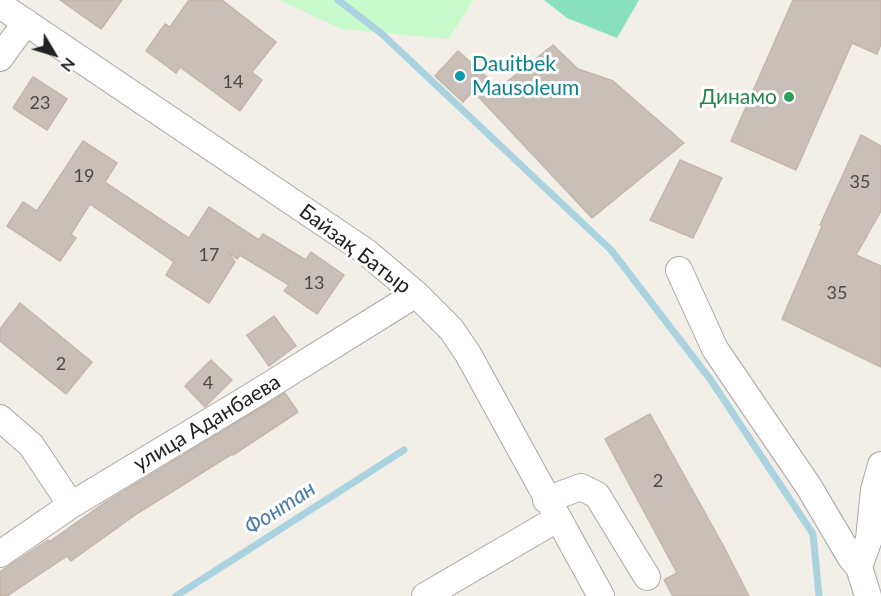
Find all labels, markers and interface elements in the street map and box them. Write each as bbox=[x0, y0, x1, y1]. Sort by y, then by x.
north arrow bbox=[24, 24, 84, 84]
place label: Dauitbek Mausoleum bbox=[472, 51, 579, 101]
text: N bbox=[57, 55, 80, 76]
marker: Dauitbek Mausoleum bbox=[453, 69, 467, 83]
house number: 14 bbox=[223, 71, 243, 93]
place label: Динамо bbox=[700, 84, 777, 110]
marker: Динамо bbox=[782, 90, 796, 104]
house number: 23 bbox=[30, 92, 50, 114]
house number: 19 bbox=[74, 165, 94, 187]
house number: 35 bbox=[850, 171, 870, 193]
street label: Байзақ Батыр bbox=[294, 199, 416, 299]
house number: 17 bbox=[199, 244, 219, 266]
house number: 13 bbox=[304, 272, 324, 294]
house number: 35 bbox=[827, 282, 847, 304]
house number: 2 bbox=[56, 353, 66, 375]
street label: улица Аданбаева bbox=[129, 369, 285, 477]
house number: 4 bbox=[203, 372, 213, 394]
house number: 2 bbox=[653, 470, 663, 492]
water label: Фонтан bbox=[240, 475, 320, 541]

